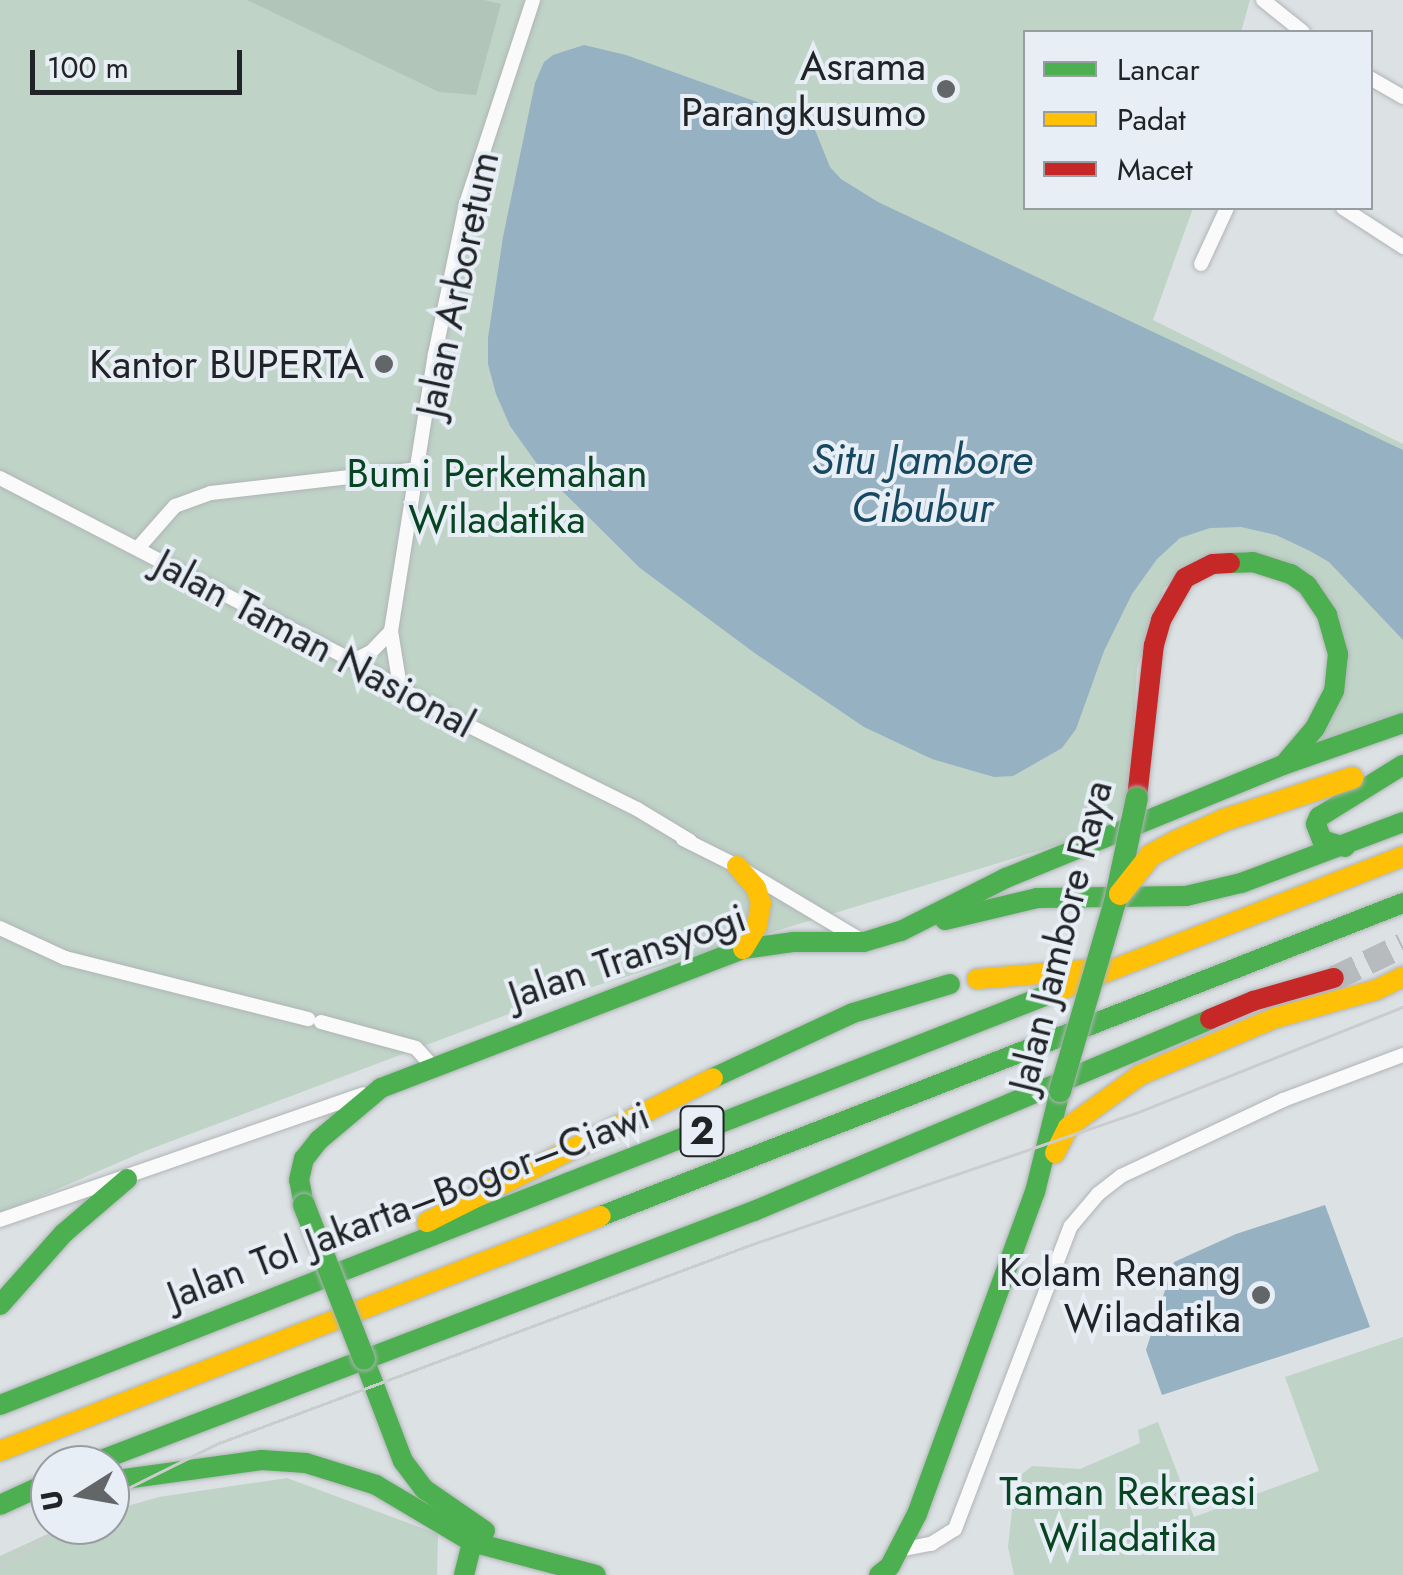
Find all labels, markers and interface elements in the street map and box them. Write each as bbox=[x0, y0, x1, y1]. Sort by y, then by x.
scale bar bbox=[35, 30, 248, 92]
legend bbox=[1023, 30, 1373, 210]
place label: Asrama Parangkusumo bbox=[681, 42, 926, 136]
text: 100 m bbox=[47, 46, 129, 89]
text: Lancar bbox=[1117, 48, 1200, 91]
marker: Asrama Parangkusumo bbox=[935, 78, 957, 100]
text: Padat bbox=[1117, 98, 1186, 141]
street label: Jalan Arboretum bbox=[405, 147, 509, 421]
text: Macet bbox=[1117, 148, 1193, 191]
place label: Kantor BUPERTA bbox=[89, 340, 364, 388]
marker: Kantor BUPERTA bbox=[373, 353, 395, 375]
water label: Situ Jambore Cibubur bbox=[811, 435, 1033, 534]
park label: Bumi Perkemahan Wiladatika bbox=[346, 449, 648, 543]
street label: Jalan Taman Nasional bbox=[147, 538, 483, 748]
street label: Jalan Jambore Raya bbox=[998, 775, 1122, 1097]
street label: Jalan Transyogi bbox=[502, 893, 752, 1019]
street label: Jalan Tol Jakarta–Bogor–Ciawi bbox=[160, 1091, 656, 1319]
road number: 2 bbox=[680, 1098, 724, 1164]
place label: Kolam Renang Wiladatika bbox=[999, 1248, 1241, 1342]
marker: Kolam Renang Wiladatika bbox=[1250, 1284, 1272, 1306]
north arrow bbox=[30, 1445, 130, 1545]
park label: Taman Rekreasi Wiladatika bbox=[999, 1467, 1257, 1561]
text: U bbox=[30, 1487, 74, 1514]

